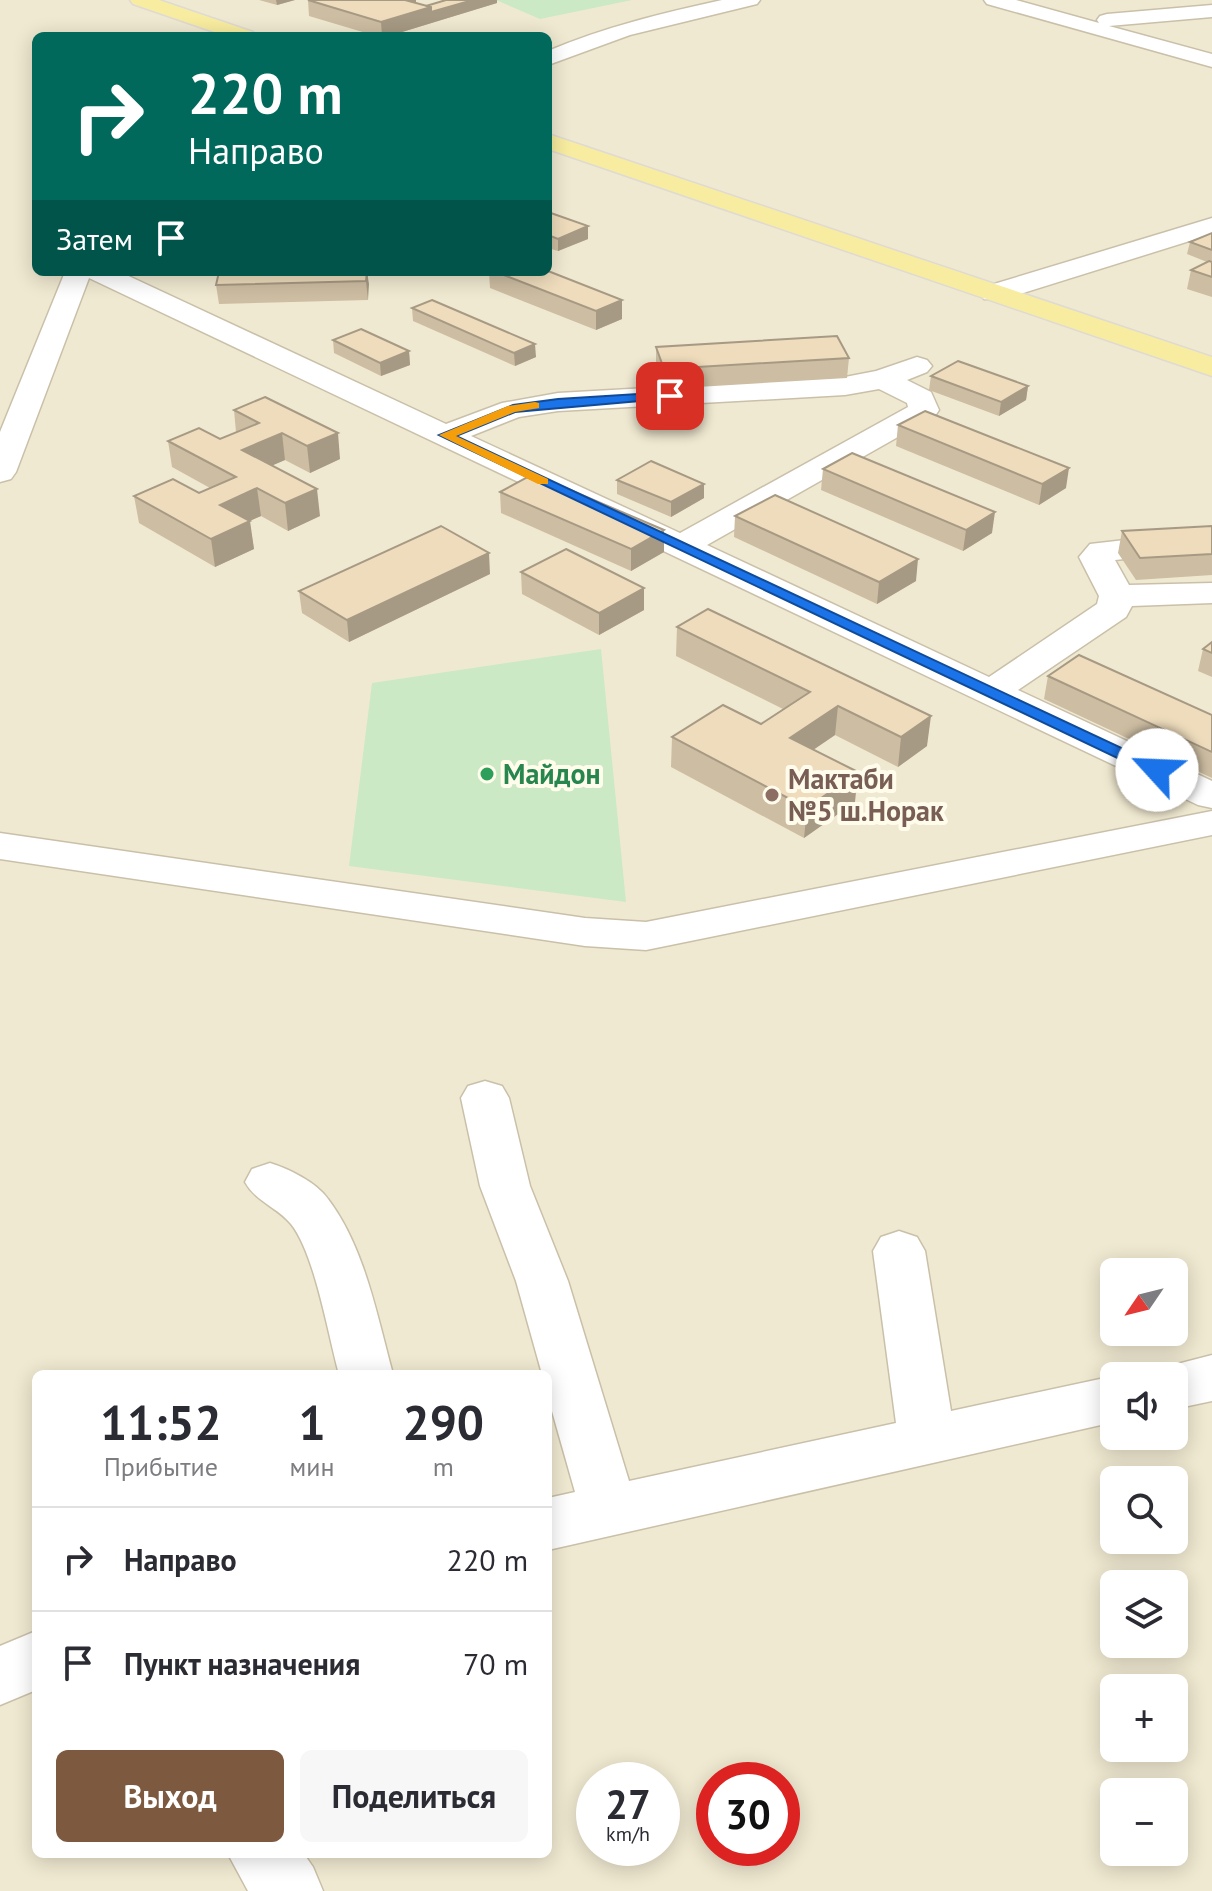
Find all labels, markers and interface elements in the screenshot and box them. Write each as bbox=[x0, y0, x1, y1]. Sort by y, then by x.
text: 220 m bbox=[188, 57, 343, 129]
icon: right bbox=[56, 64, 160, 168]
text: Направо bbox=[188, 127, 324, 174]
icon: arrive bbox=[149, 216, 193, 260]
text: Затем bbox=[56, 219, 133, 258]
pin bbox=[636, 362, 704, 430]
icon: arrive bbox=[648, 374, 692, 418]
position arrow bbox=[1115, 728, 1199, 812]
place label: Майдон bbox=[503, 755, 601, 792]
place label: Мактаби №5 ш.Норак bbox=[788, 760, 944, 829]
marker: Майдон bbox=[478, 765, 496, 783]
marker: Мактаби №5 ш.Норак bbox=[763, 786, 781, 804]
north arrow bbox=[1100, 1258, 1188, 1346]
map controls bbox=[1100, 1258, 1188, 1866]
button: sound bbox=[1100, 1362, 1188, 1450]
text: 11:52 bbox=[100, 1391, 222, 1453]
text: 1 bbox=[298, 1391, 326, 1453]
text: 290 bbox=[402, 1391, 484, 1453]
text: Прибытие bbox=[104, 1450, 218, 1483]
text: мин bbox=[290, 1450, 335, 1483]
text: m bbox=[433, 1450, 454, 1483]
button: search bbox=[1100, 1466, 1188, 1554]
icon: right bbox=[56, 1537, 100, 1581]
text: Направо bbox=[124, 1540, 237, 1579]
text: 220 m bbox=[447, 1540, 528, 1579]
button: layers bbox=[1100, 1570, 1188, 1658]
icon: arrive bbox=[56, 1641, 100, 1685]
text: Пункт назначения bbox=[124, 1644, 360, 1683]
text: 70 m bbox=[463, 1644, 528, 1683]
button: + bbox=[1100, 1674, 1188, 1762]
button: Выход bbox=[56, 1750, 284, 1842]
button: Поделиться bbox=[300, 1750, 528, 1842]
speed limit sign: 30 bbox=[696, 1762, 800, 1866]
text: 27 bbox=[605, 1778, 651, 1830]
button: − bbox=[1100, 1778, 1188, 1866]
text: km/h bbox=[606, 1821, 650, 1847]

